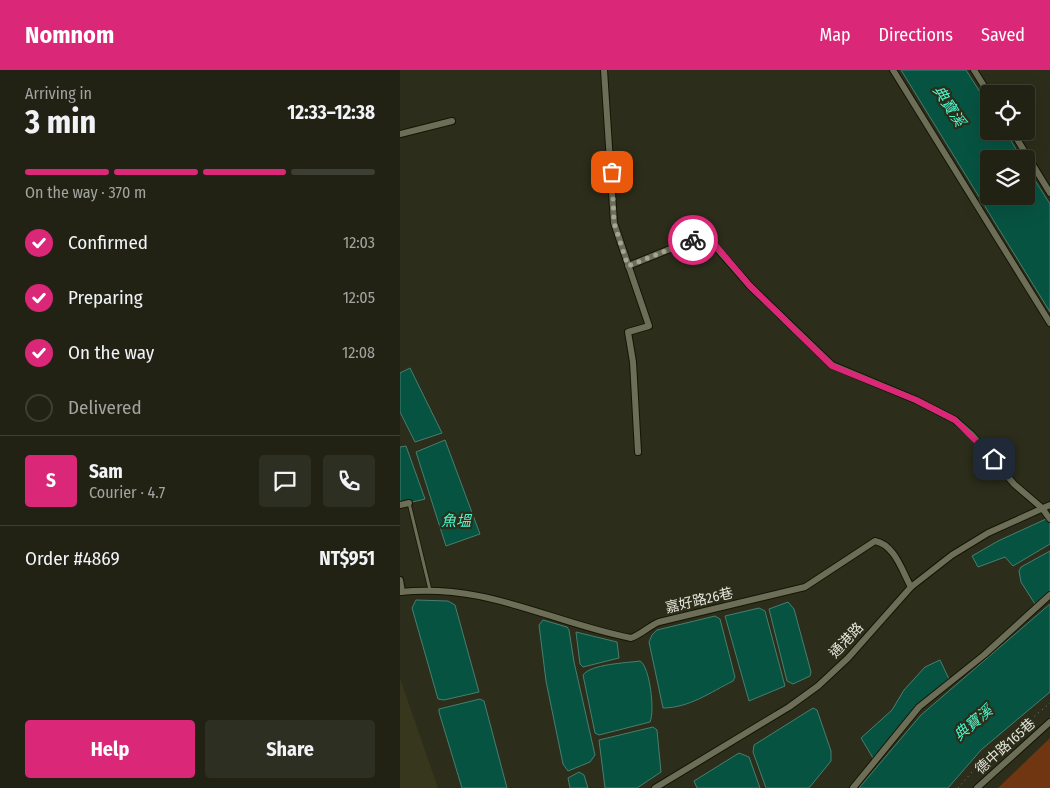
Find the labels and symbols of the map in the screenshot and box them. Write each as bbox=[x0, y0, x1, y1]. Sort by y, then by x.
water label: 典寶溪 bbox=[929, 82, 970, 131]
pin bbox=[591, 151, 633, 193]
courier bbox=[668, 215, 718, 265]
pin bbox=[973, 438, 1015, 480]
water label: 魚塭 bbox=[441, 512, 473, 530]
street label: 嘉好路26巷 bbox=[664, 584, 735, 617]
street label: 通港路 bbox=[826, 619, 867, 661]
water label: 典寶溪 bbox=[950, 700, 998, 744]
street label: 德中路165巷 bbox=[972, 715, 1039, 778]

